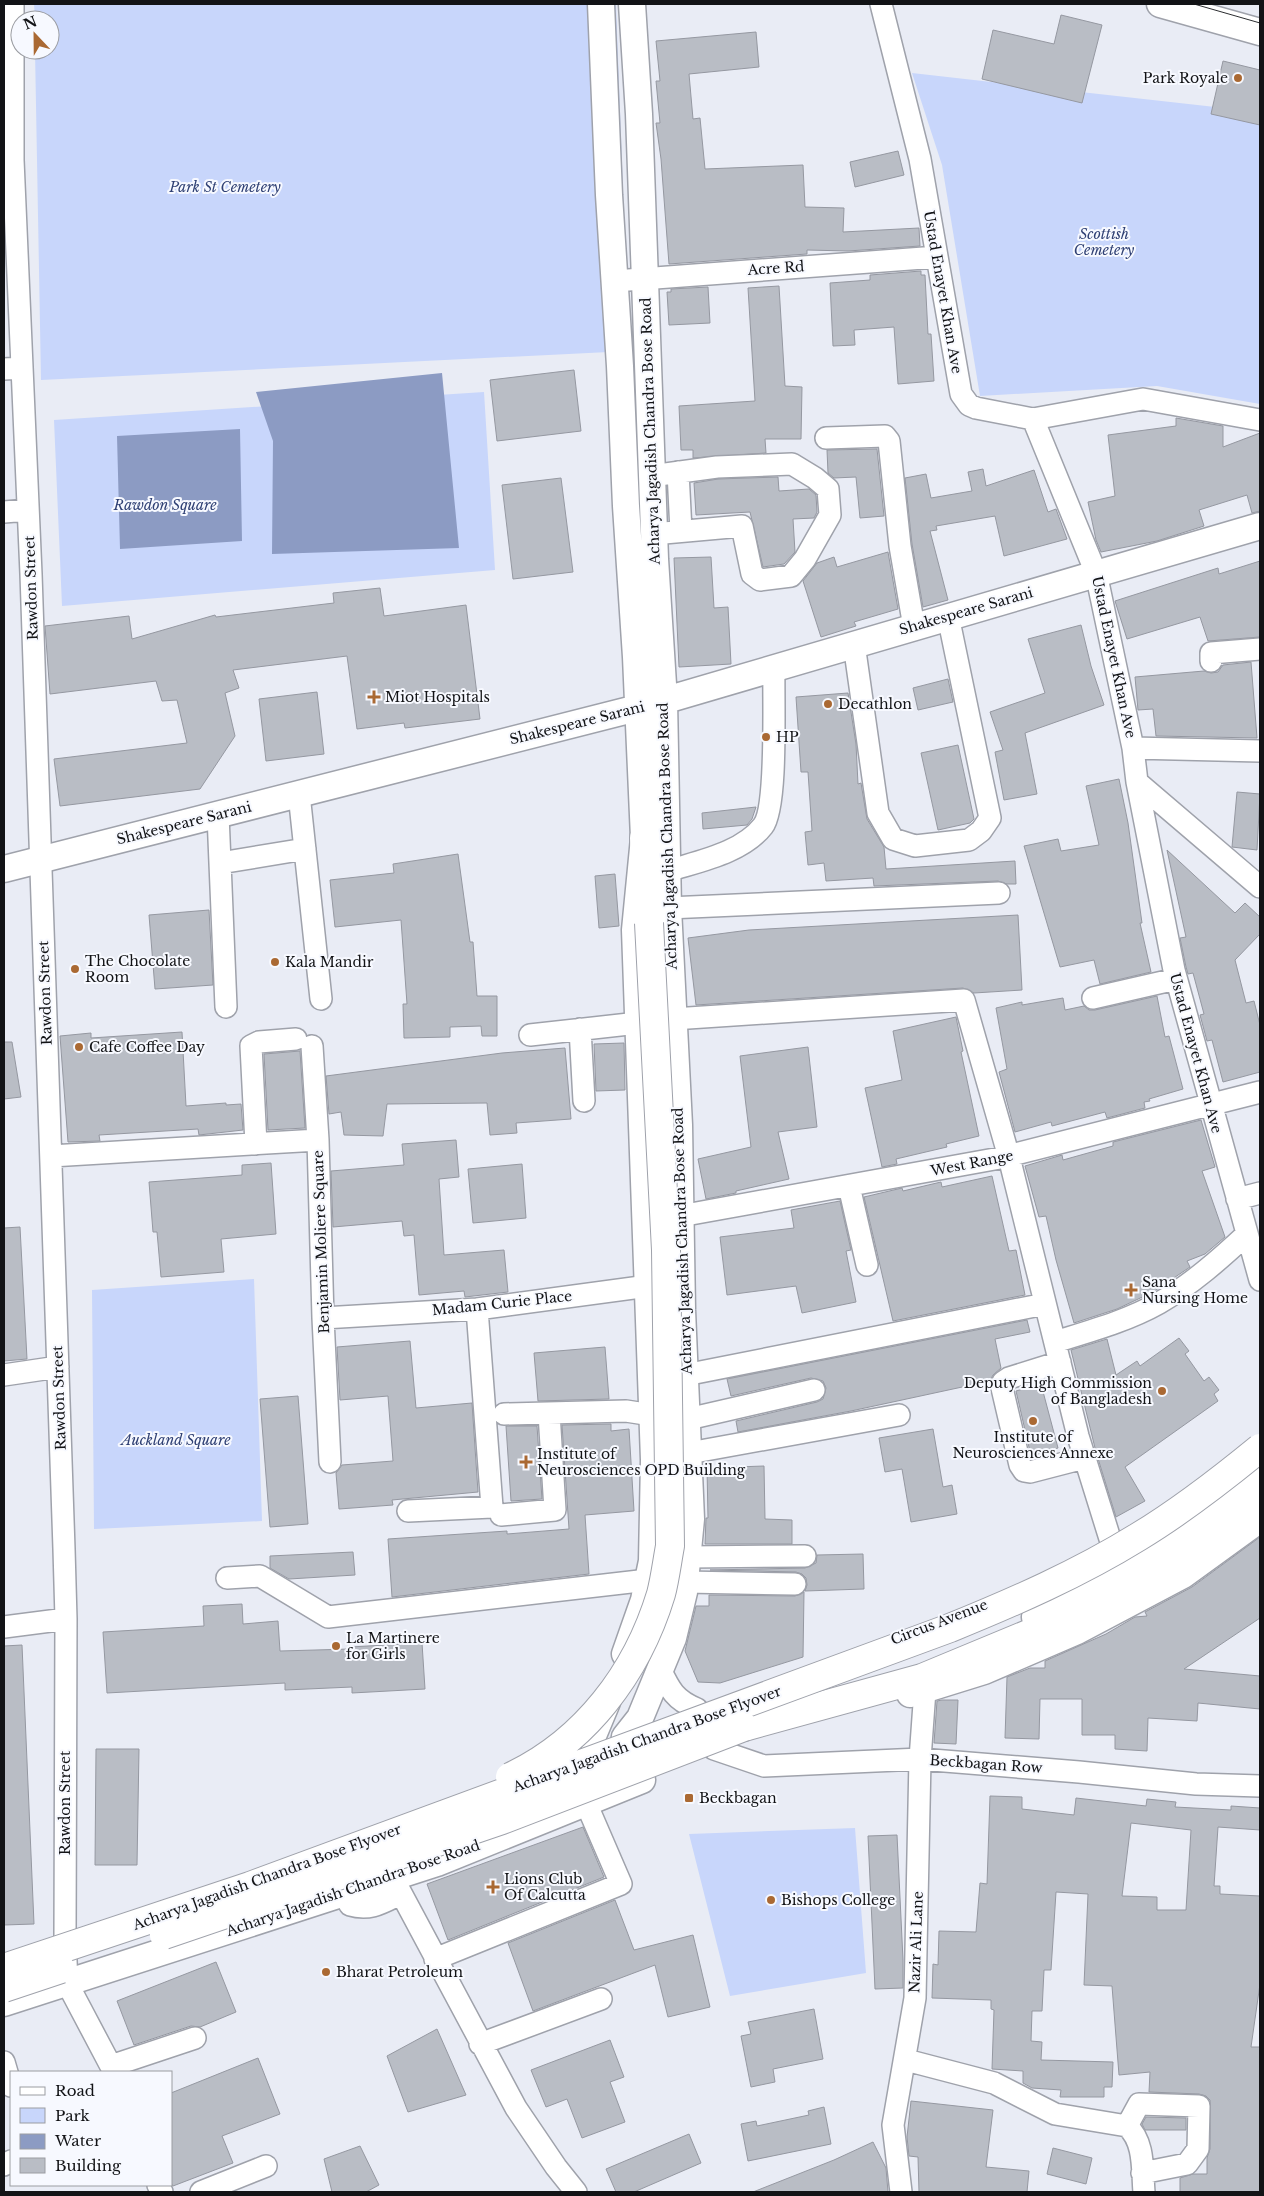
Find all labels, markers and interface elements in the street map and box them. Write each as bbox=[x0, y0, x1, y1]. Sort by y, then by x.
north arrow bbox=[10, 10, 60, 60]
text: N bbox=[21, 12, 40, 34]
place label: Park Royale bbox=[1143, 69, 1228, 87]
marker: Park Royale bbox=[1232, 72, 1244, 84]
park label: Park St Cemetery bbox=[168, 178, 282, 196]
street label: Ustad Enayet Khan Ave bbox=[920, 209, 966, 375]
park label: Scottish Cemetery bbox=[1074, 225, 1135, 259]
street label: Acre Rd bbox=[746, 257, 806, 279]
street label: Acharya Jagadish Chandra Bose Road bbox=[636, 297, 664, 566]
park label: Rawdon Square bbox=[112, 496, 217, 514]
street label: Rawdon Street bbox=[20, 535, 42, 641]
street label: Ustad Enayet Khan Ave bbox=[1088, 574, 1140, 740]
street label: Shakespeare Sarani bbox=[897, 583, 1035, 639]
place label: Miot Hospitals bbox=[385, 688, 490, 706]
marker: Miot Hospitals bbox=[367, 690, 381, 704]
place label: Decathlon bbox=[838, 695, 912, 713]
street label: Shakespeare Sarani bbox=[508, 697, 647, 748]
marker: Decathlon bbox=[822, 698, 834, 710]
street label: Acharya Jagadish Chandra Bose Road bbox=[653, 702, 681, 971]
place label: HP bbox=[776, 728, 799, 746]
marker: HP bbox=[760, 731, 772, 743]
street label: Shakespeare Sarani bbox=[115, 797, 254, 848]
street label: Rawdon Street bbox=[34, 940, 56, 1046]
place label: The Chocolate Room bbox=[85, 952, 190, 986]
place label: Kala Mandir bbox=[285, 953, 374, 971]
marker: Kala Mandir bbox=[269, 956, 281, 968]
marker: The Chocolate Room bbox=[69, 963, 81, 975]
street label: Ustad Enayet Khan Ave bbox=[1166, 971, 1226, 1135]
place label: Cafe Coffee Day bbox=[89, 1038, 205, 1056]
marker: Cafe Coffee Day bbox=[73, 1041, 85, 1053]
street label: Acharya Jagadish Chandra Bose Road bbox=[668, 1107, 696, 1376]
street label: West Range bbox=[928, 1146, 1015, 1180]
street label: Benjamin Moliere Square bbox=[309, 1150, 333, 1334]
place label: Sana Nursing Home bbox=[1142, 1273, 1248, 1307]
marker: Sana Nursing Home bbox=[1124, 1283, 1138, 1297]
street label: Madam Curie Place bbox=[431, 1287, 573, 1319]
street label: Rawdon Street bbox=[48, 1345, 70, 1451]
place label: Deputy High Commission of Bangladesh bbox=[964, 1374, 1152, 1408]
marker: Deputy High Commission of Bangladesh bbox=[1156, 1385, 1168, 1397]
marker: Institute of Neurosciences Annexe bbox=[1027, 1415, 1039, 1427]
place label: Institute of Neurosciences Annexe bbox=[952, 1428, 1114, 1462]
park label: Auckland Square bbox=[119, 1431, 231, 1449]
place label: Institute of Neurosciences OPD Building bbox=[537, 1445, 746, 1479]
marker: Institute of Neurosciences OPD Building bbox=[519, 1455, 533, 1469]
street label: Circus Avenue bbox=[888, 1595, 990, 1649]
place label: La Martinere for Girls bbox=[346, 1629, 440, 1663]
marker: La Martinere for Girls bbox=[330, 1640, 342, 1652]
street label: Acharya Jagadish Chandra Bose Flyover bbox=[509, 1682, 784, 1796]
street label: Rawdon Street bbox=[56, 1750, 74, 1855]
street label: Beckbagan Row bbox=[929, 1751, 1043, 1777]
place label: Beckbagan bbox=[699, 1789, 777, 1807]
marker: Beckbagan bbox=[683, 1792, 695, 1804]
street label: Acharya Jagadish Chandra Bose Flyover bbox=[129, 1820, 404, 1934]
street label: Acharya Jagadish Chandra Bose Road bbox=[223, 1836, 483, 1940]
place label: Lions Club Of Calcutta bbox=[504, 1870, 586, 1904]
marker: Lions Club Of Calcutta bbox=[486, 1880, 500, 1894]
place label: Bishops College bbox=[781, 1891, 895, 1909]
street label: Nazir Ali Lane bbox=[905, 1891, 927, 1993]
marker: Bishops College bbox=[765, 1894, 777, 1906]
place label: Bharat Petroleum bbox=[336, 1963, 463, 1981]
marker: Bharat Petroleum bbox=[320, 1966, 332, 1978]
legend bbox=[10, 2071, 172, 2186]
text: Road bbox=[55, 2081, 95, 2100]
text: Park bbox=[55, 2106, 91, 2125]
text: Water bbox=[54, 2131, 102, 2150]
text: Building bbox=[55, 2156, 122, 2175]

